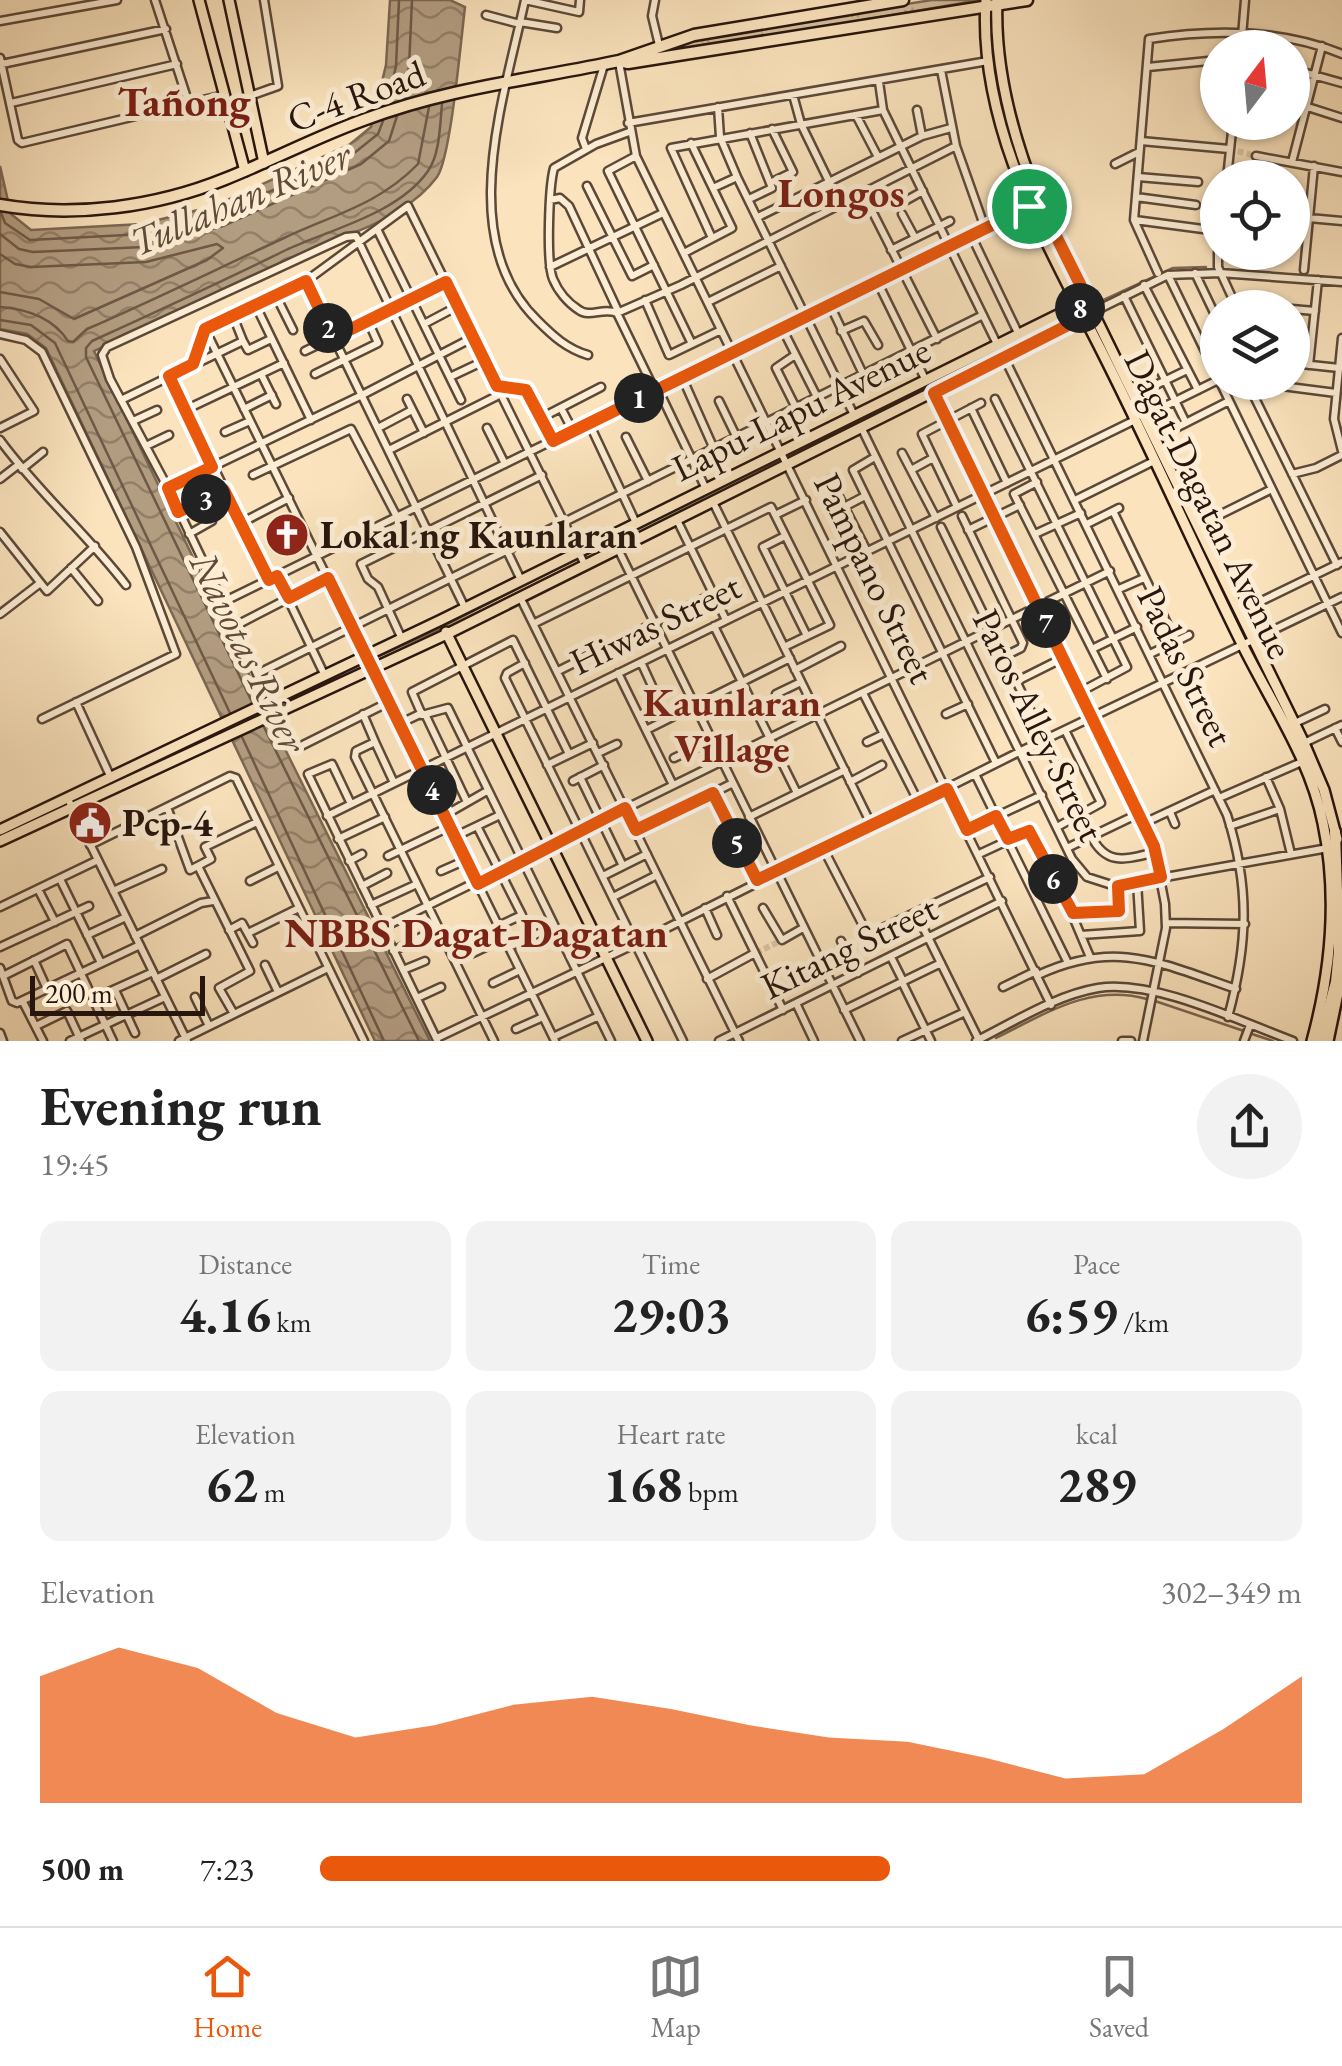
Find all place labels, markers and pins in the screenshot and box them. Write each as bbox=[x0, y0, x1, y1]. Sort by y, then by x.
pin bbox=[987, 164, 1072, 249]
pin: 8 bbox=[1055, 283, 1105, 333]
pin: 2 bbox=[303, 303, 353, 353]
pin: 1 bbox=[614, 373, 664, 423]
pin: 3 bbox=[181, 474, 231, 524]
place label: Lokal ng Kaunlaran bbox=[320, 510, 638, 559]
church icon: Lokal ng Kaunlaran bbox=[264, 512, 310, 558]
pin: 7 bbox=[1021, 598, 1071, 648]
pin: 4 bbox=[407, 765, 457, 815]
place label: Pcp-4 bbox=[122, 798, 213, 847]
public building icon: Pcp-4 bbox=[67, 800, 113, 846]
pin: 5 bbox=[712, 818, 762, 868]
pin: 6 bbox=[1028, 854, 1078, 904]

